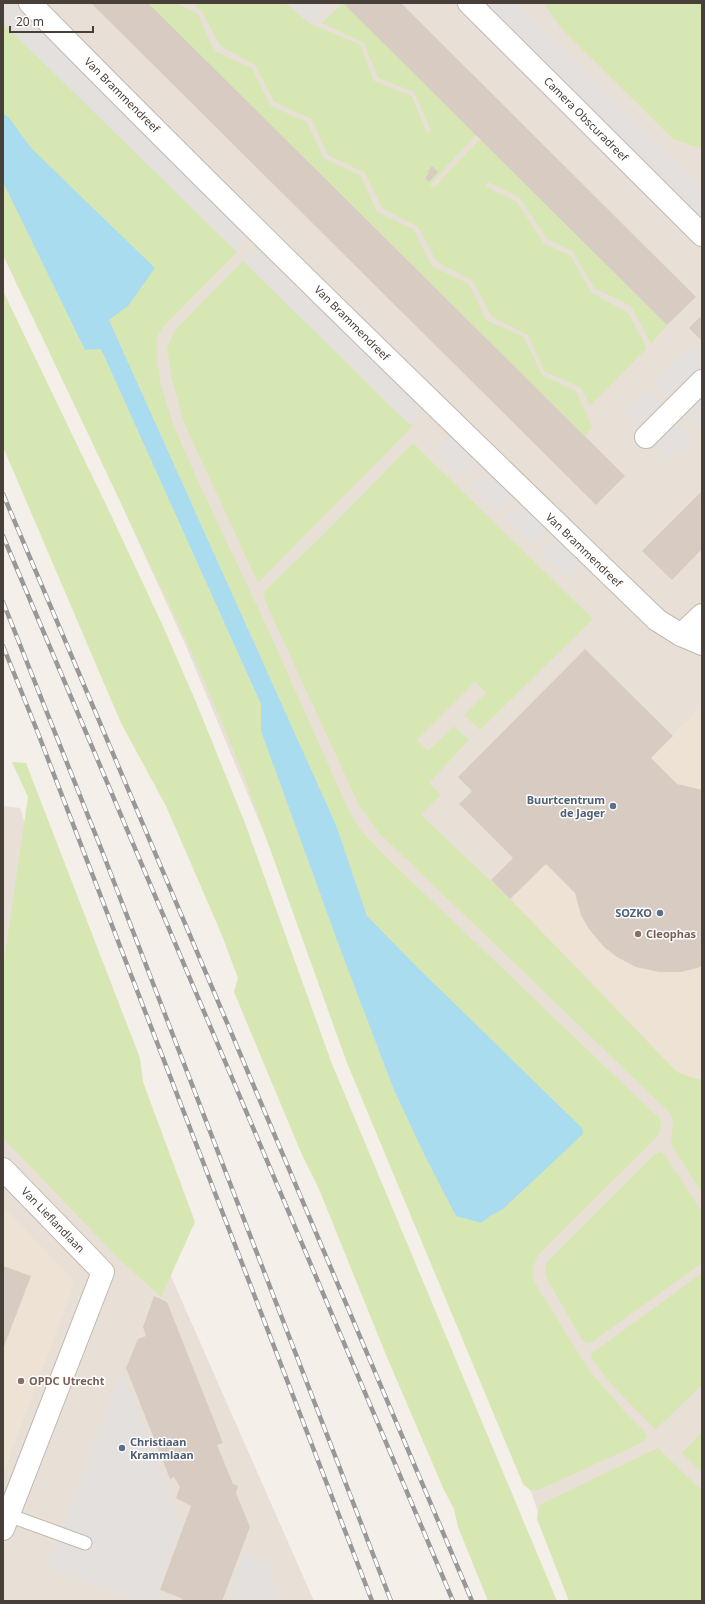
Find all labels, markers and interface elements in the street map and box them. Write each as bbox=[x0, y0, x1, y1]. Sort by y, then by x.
scale bar bbox=[10, 8, 93, 34]
text: 20 m bbox=[16, 13, 44, 30]
street label: Van Brammendreef bbox=[81, 54, 164, 136]
street label: Camera Obscuradreef bbox=[541, 73, 633, 165]
street label: Van Brammendreef bbox=[311, 282, 394, 364]
street label: Van Brammendreef bbox=[543, 509, 627, 591]
place label: Buurtcentrum de Jager bbox=[527, 792, 605, 820]
marker: Buurtcentrum de Jager bbox=[608, 801, 618, 811]
place label: SOZKO bbox=[615, 905, 652, 920]
marker: SOZKO bbox=[655, 908, 665, 918]
place label: Cleophas bbox=[646, 926, 696, 941]
marker: Cleophas bbox=[633, 929, 643, 939]
street label: Van Lieflandlaan bbox=[18, 1184, 88, 1256]
place label: OPDC Utrecht bbox=[29, 1373, 105, 1388]
marker: OPDC Utrecht bbox=[16, 1376, 26, 1386]
place label: Christiaan Krammlaan bbox=[130, 1434, 194, 1462]
marker: Christiaan Krammlaan bbox=[117, 1443, 127, 1453]

